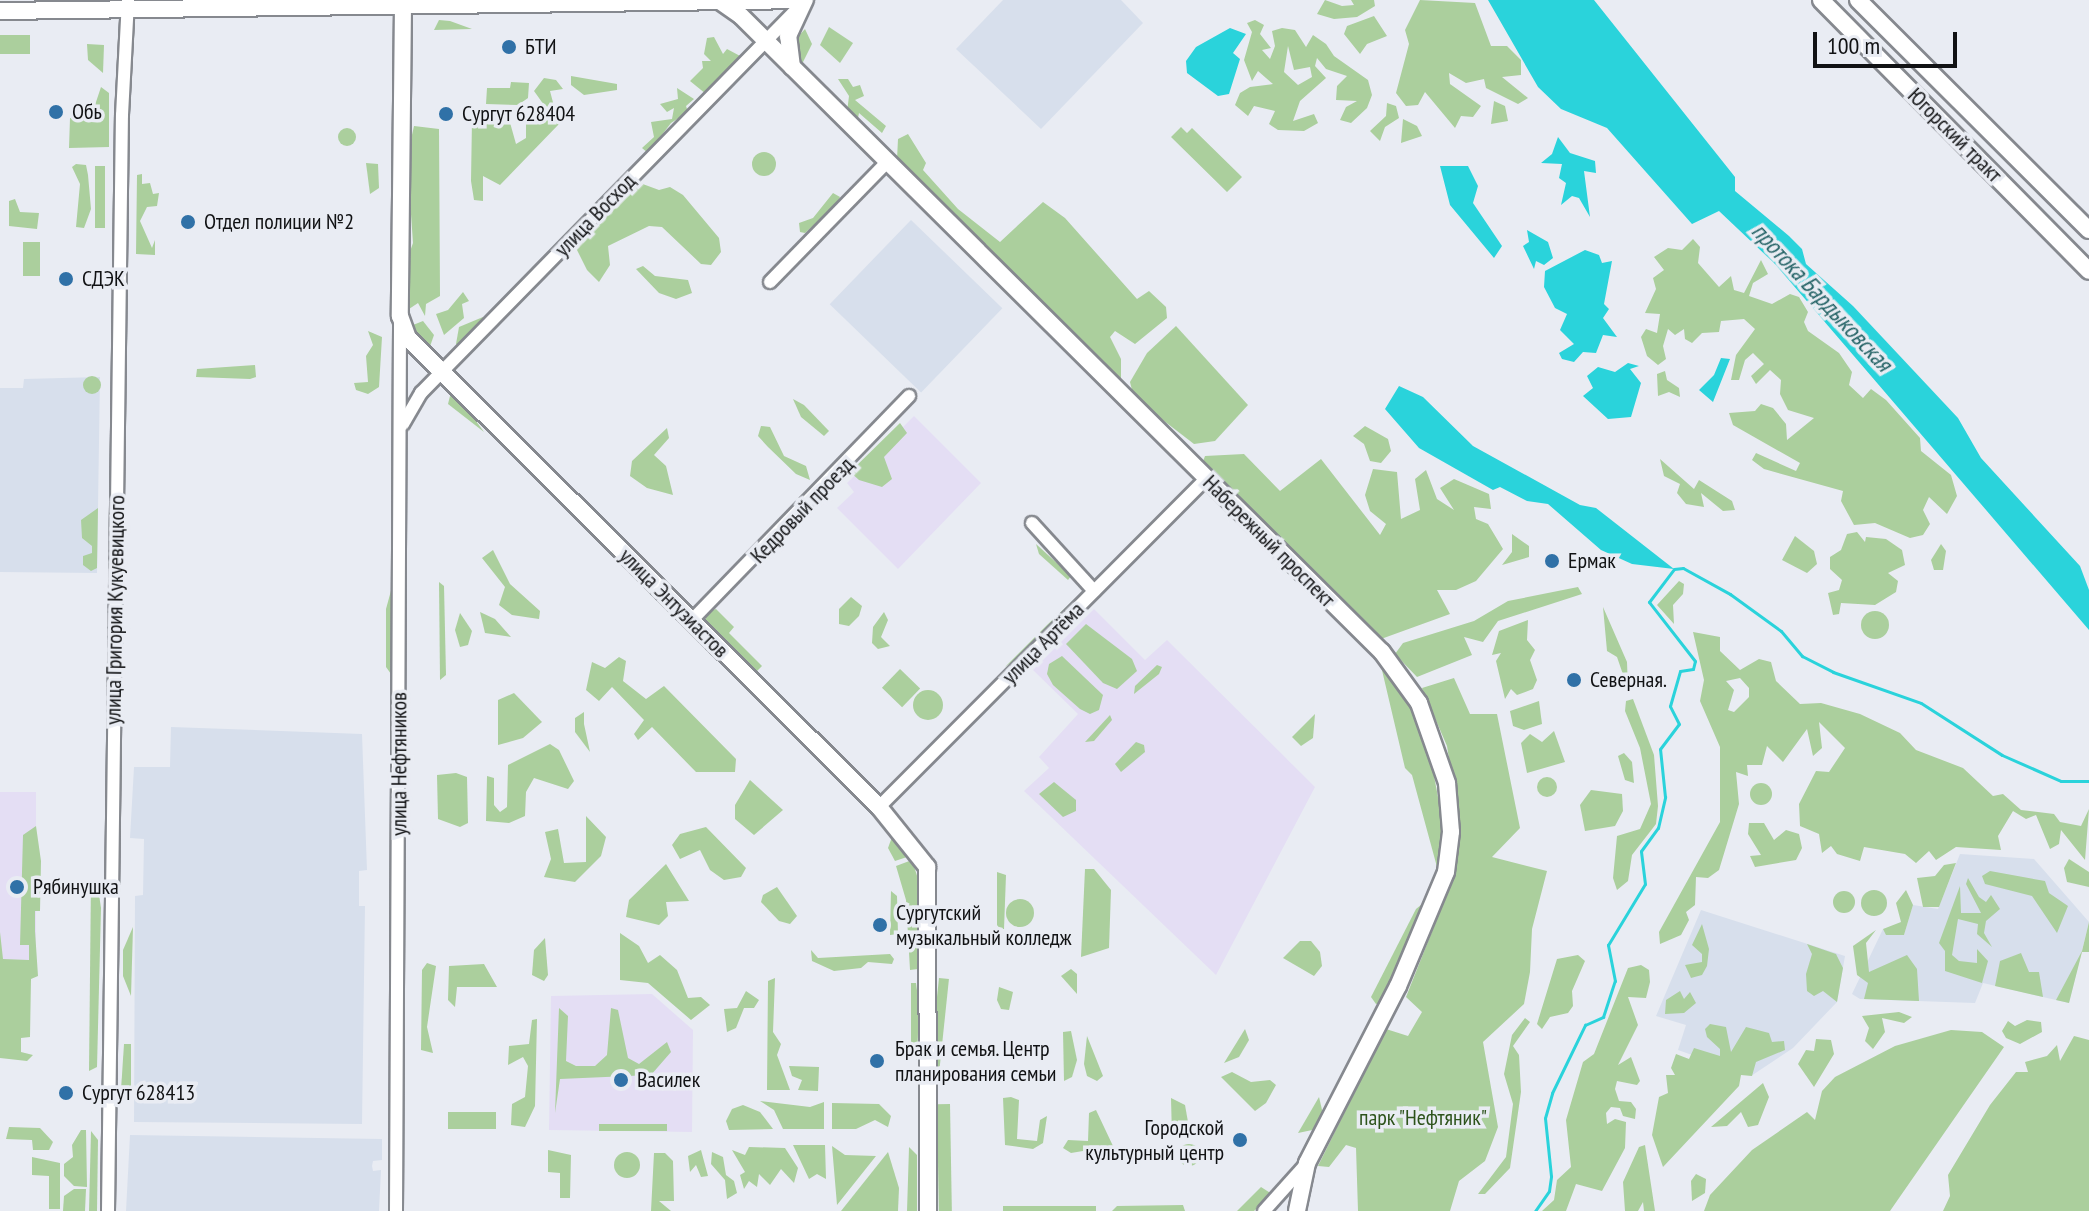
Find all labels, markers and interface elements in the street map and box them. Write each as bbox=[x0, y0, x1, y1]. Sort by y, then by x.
scale bar bbox=[1817, 16, 1961, 66]
text: 100 m bbox=[1827, 30, 1880, 61]
place label: БТИ bbox=[525, 34, 557, 60]
marker: БТИ bbox=[500, 38, 518, 56]
street label: Югорский тракт bbox=[1902, 82, 2008, 188]
place label: Обь bbox=[72, 99, 102, 125]
place label: Сургут 628404 bbox=[462, 101, 576, 127]
marker: Обь bbox=[47, 103, 65, 121]
marker: Сургут 628404 bbox=[437, 105, 455, 123]
street label: улица Восход bbox=[549, 168, 641, 262]
place label: Отдел полиции №2 bbox=[204, 209, 354, 235]
marker: Отдел полиции №2 bbox=[179, 213, 197, 231]
water label: протока Бардыковская bbox=[1746, 217, 1898, 377]
place label: СДЭК bbox=[82, 266, 125, 292]
marker: СДЭК bbox=[57, 270, 75, 288]
street label: Кедровый проезд bbox=[745, 451, 859, 569]
street label: Набережный проспект bbox=[1198, 470, 1340, 612]
street label: улица Григория Кукуевицкого bbox=[100, 495, 130, 725]
street label: улица Энтузиастов bbox=[614, 543, 734, 663]
place label: Ермак bbox=[1568, 548, 1616, 574]
marker: Ермак bbox=[1543, 552, 1561, 570]
street label: улица Артёма bbox=[996, 596, 1090, 690]
place label: Северная. bbox=[1590, 667, 1667, 693]
marker: Северная. bbox=[1565, 671, 1583, 689]
street label: улица Нефтяников bbox=[386, 692, 412, 836]
place label: Рябинушка bbox=[33, 874, 119, 900]
marker: Рябинушка bbox=[8, 878, 26, 896]
place label: Сургутский музыкальный колледж bbox=[896, 899, 1072, 950]
marker: Сургутский музыкальный колледж bbox=[871, 916, 889, 934]
place label: Брак и семья. Центр планирования семьи bbox=[895, 1035, 1057, 1086]
marker: Брак и семья. Центр планирования семьи bbox=[866, 1050, 888, 1072]
place label: Василек bbox=[637, 1067, 700, 1093]
marker: Василек bbox=[612, 1071, 630, 1089]
place label: Сургут 628413 bbox=[82, 1080, 196, 1106]
marker: Сургут 628413 bbox=[57, 1084, 75, 1102]
park label: парк "Нефтяник" bbox=[1358, 1105, 1488, 1131]
place label: Городской культурный центр bbox=[1085, 1114, 1224, 1166]
marker: Городской культурный центр bbox=[1231, 1131, 1249, 1149]

